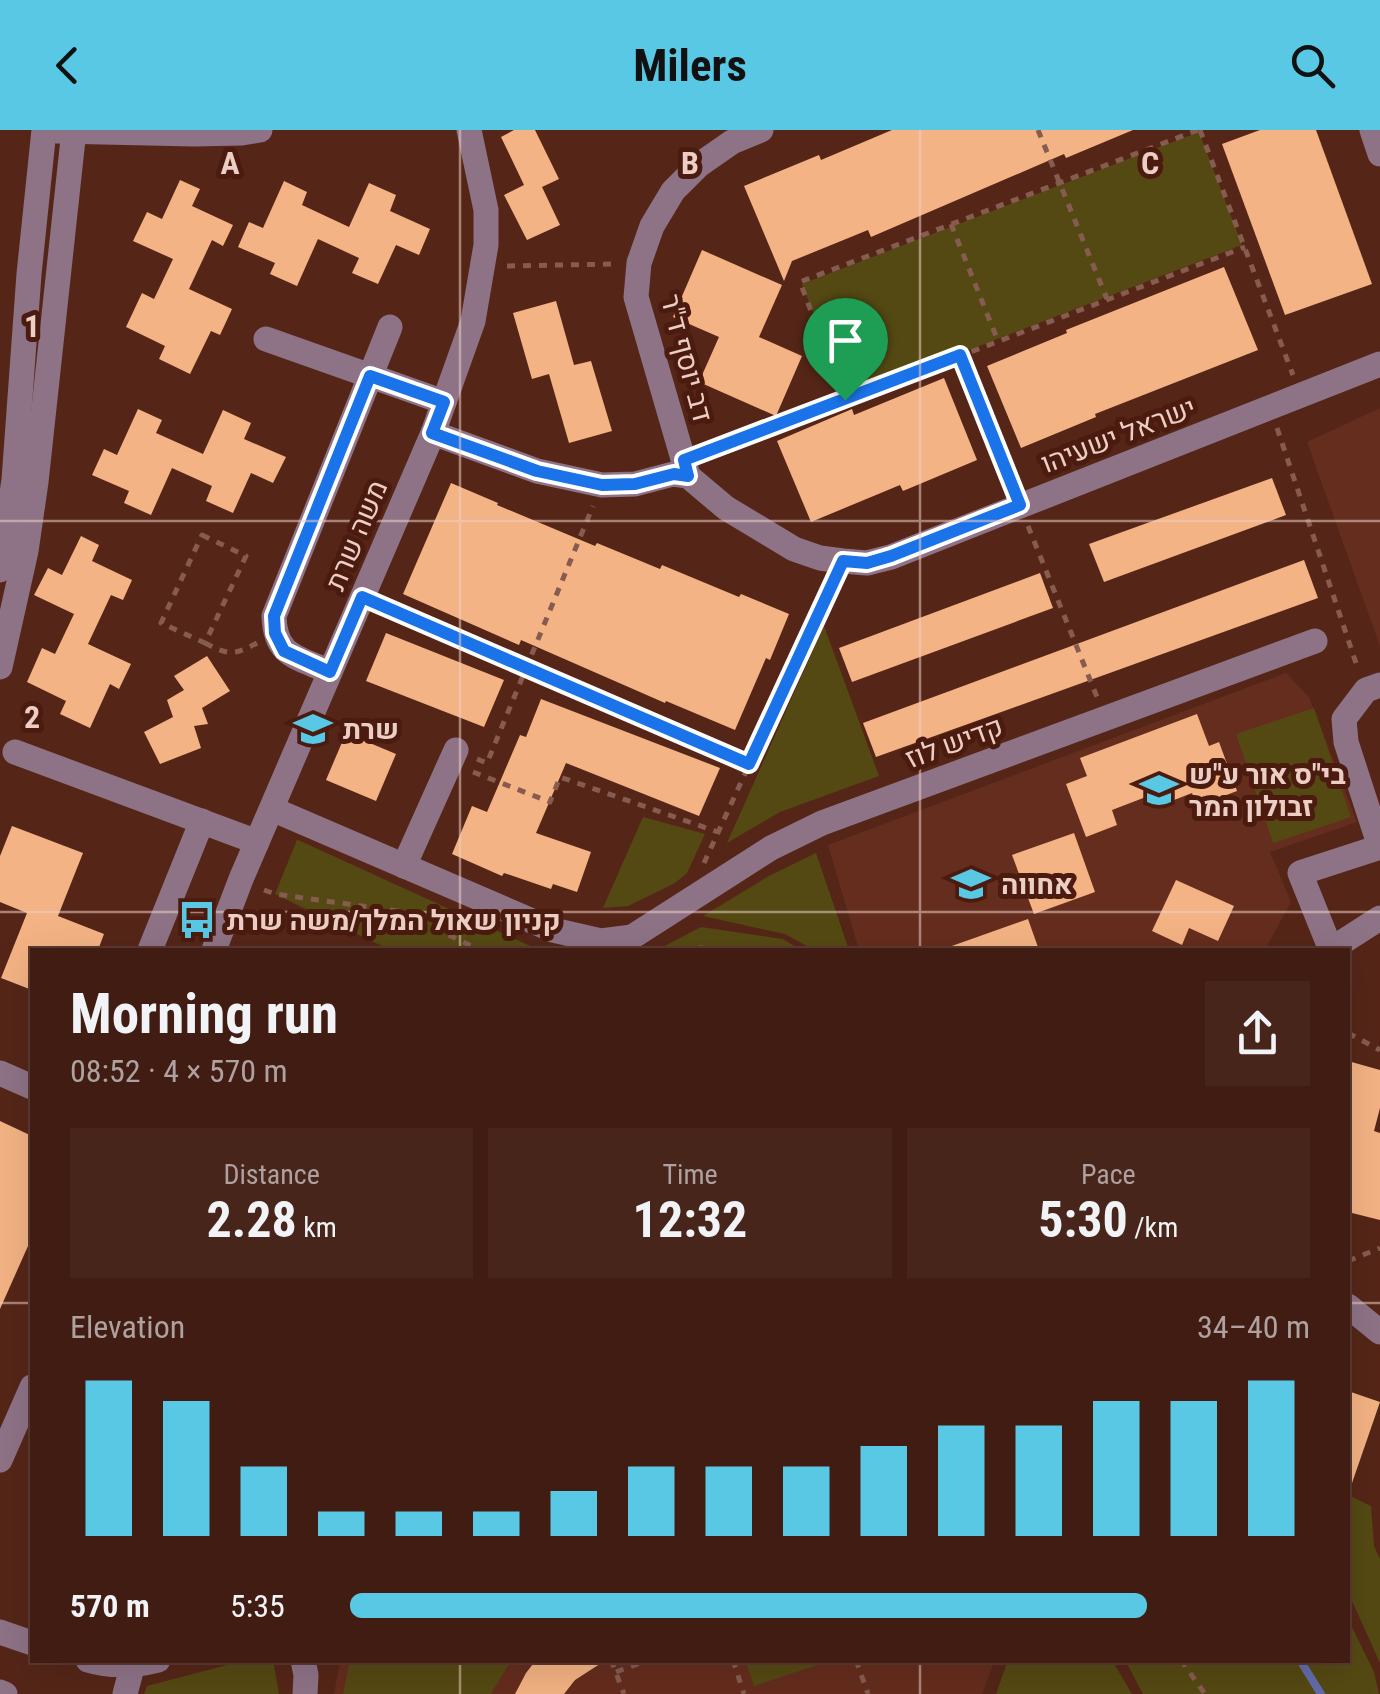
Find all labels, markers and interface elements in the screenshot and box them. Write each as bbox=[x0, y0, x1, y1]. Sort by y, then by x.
icon: back bbox=[40, 38, 95, 93]
icon: search bbox=[1285, 38, 1340, 93]
text: Milers bbox=[633, 39, 747, 92]
text: A bbox=[220, 144, 240, 182]
text: B bbox=[681, 144, 699, 182]
text: C bbox=[1141, 144, 1159, 182]
street label: דב יוסף ד"ר bbox=[654, 291, 719, 426]
pin bbox=[803, 298, 888, 401]
text: 1 bbox=[24, 307, 40, 345]
icon: arrive bbox=[818, 313, 873, 368]
street label: ישראל ישעיהו bbox=[1036, 391, 1200, 480]
street label: משה שרת bbox=[319, 475, 394, 595]
text: 2 bbox=[24, 698, 40, 736]
school or university icon: שרת bbox=[292, 708, 334, 750]
street label: קדיש לוז bbox=[901, 710, 1008, 775]
place label: שרת bbox=[343, 713, 399, 746]
place label: בי"ס אור ע"ש זבולון המר bbox=[1189, 758, 1346, 823]
school or university icon: בי"ס אור ע"ש זבולון המר bbox=[1138, 769, 1180, 811]
school or university icon: אחווה bbox=[950, 863, 992, 905]
place label: אחווה bbox=[1001, 868, 1073, 901]
bus stop icon: קניון שאול המלך/משה שרת bbox=[176, 899, 218, 941]
place label: קניון שאול המלך/משה שרת bbox=[227, 904, 561, 937]
button: share bbox=[1205, 981, 1310, 1086]
text: Morning run bbox=[70, 982, 338, 1046]
text: 08:52 · 4 × 570 m bbox=[70, 1052, 288, 1090]
text: Distance bbox=[223, 1158, 320, 1191]
text: Time bbox=[662, 1158, 718, 1191]
text: Pace bbox=[1081, 1158, 1136, 1191]
text: 2.28 bbox=[206, 1191, 297, 1249]
text: 12:32 bbox=[633, 1191, 747, 1249]
text: 5:30 bbox=[1038, 1191, 1128, 1249]
text: km bbox=[297, 1211, 337, 1244]
text: /km bbox=[1128, 1211, 1178, 1244]
text: Elevation bbox=[70, 1308, 185, 1346]
text: 34–40 m bbox=[1197, 1308, 1310, 1346]
text: 570 m bbox=[70, 1587, 150, 1625]
text: 5:35 bbox=[230, 1587, 285, 1625]

